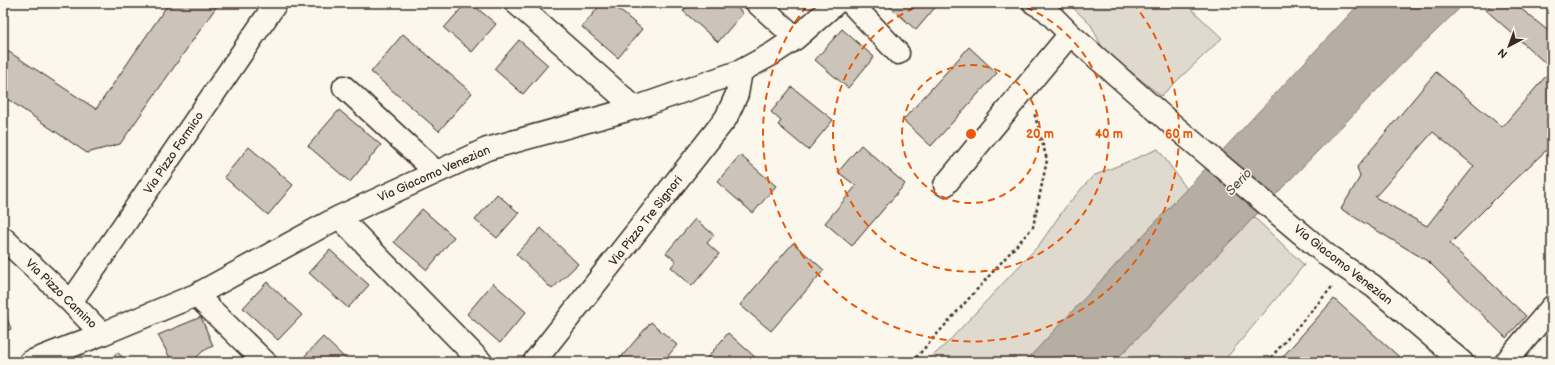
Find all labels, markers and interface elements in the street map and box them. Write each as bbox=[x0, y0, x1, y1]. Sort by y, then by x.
north arrow bbox=[1489, 26, 1529, 66]
text: N bbox=[1495, 46, 1510, 61]
street label: Via Pizzo Formico bbox=[141, 109, 207, 197]
centre of rings bbox=[964, 127, 978, 141]
text: 20 m bbox=[1026, 127, 1054, 142]
text: 40 m bbox=[1095, 127, 1123, 142]
text: 60 m bbox=[1165, 127, 1193, 142]
street label: Via Giacomo Venezian bbox=[376, 142, 493, 206]
water label: Serio bbox=[1223, 165, 1256, 199]
street label: Via Pizzo Tre Signori bbox=[606, 173, 686, 269]
street label: Via Giacomo Venezian bbox=[1291, 222, 1396, 308]
street label: Via Pizzo Camino bbox=[22, 256, 100, 332]

